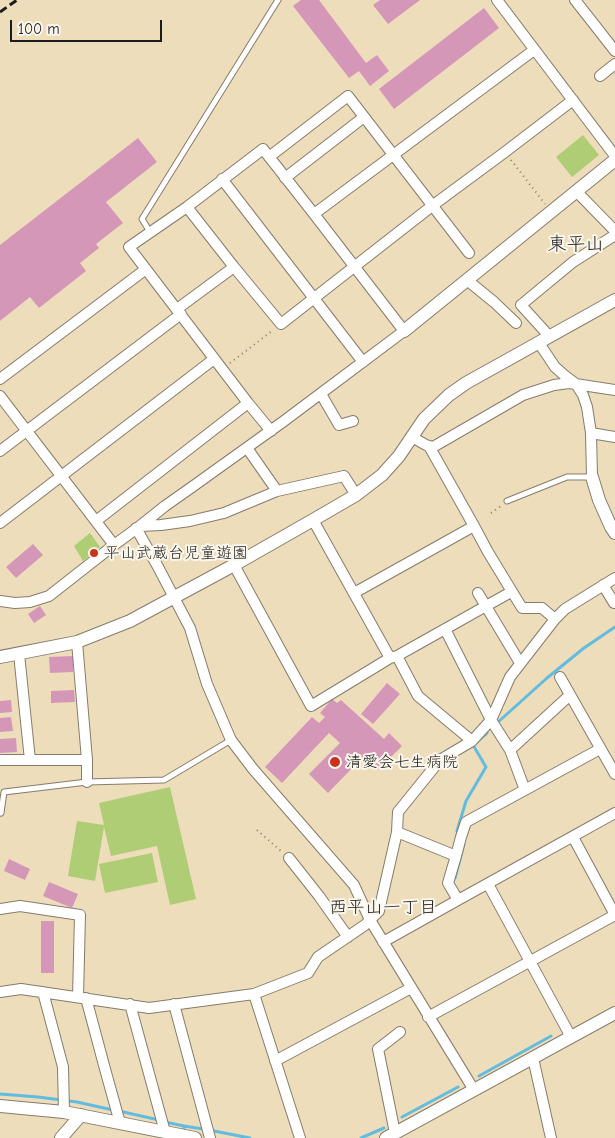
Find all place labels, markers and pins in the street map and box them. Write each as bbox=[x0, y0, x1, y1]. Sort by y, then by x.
place label: 平山武蔵台児童遊園 bbox=[104, 543, 248, 563]
marker: 平山武蔵台児童遊園 bbox=[88, 547, 100, 559]
place label: 清愛会七生病院 bbox=[346, 752, 458, 772]
marker: 清愛会七生病院 bbox=[328, 755, 342, 769]

